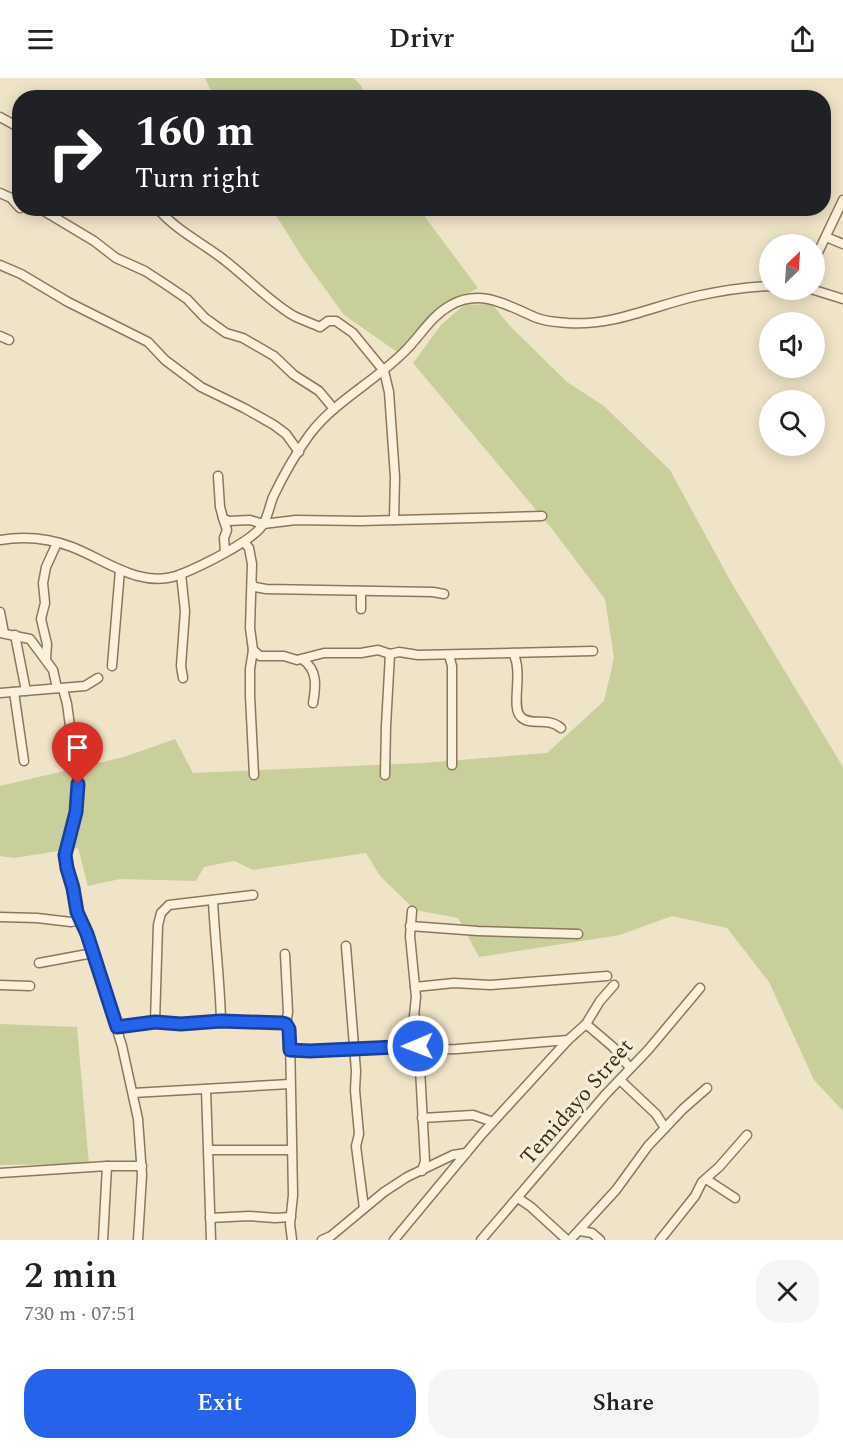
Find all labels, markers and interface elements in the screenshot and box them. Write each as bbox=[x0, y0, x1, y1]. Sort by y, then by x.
text: Drivr bbox=[389, 18, 454, 60]
icon: menu bbox=[24, 23, 57, 56]
icon: share bbox=[786, 23, 819, 56]
text: 160 m bbox=[135, 101, 254, 164]
icon: right bbox=[36, 114, 114, 192]
text: Turn right bbox=[135, 158, 260, 200]
north arrow bbox=[759, 234, 825, 300]
map controls bbox=[759, 234, 825, 456]
button: sound bbox=[759, 312, 825, 378]
button: search bbox=[759, 390, 825, 456]
pin bbox=[52, 722, 103, 784]
icon: arrive bbox=[61, 731, 94, 764]
position arrow bbox=[386, 1014, 450, 1078]
street label: Temidayo Street bbox=[512, 1031, 642, 1173]
text: 2 min bbox=[24, 1249, 117, 1304]
button: close bbox=[756, 1260, 819, 1323]
text: 730 m · 07:51 bbox=[24, 1299, 136, 1329]
button: Exit bbox=[24, 1369, 416, 1438]
button: Share bbox=[428, 1369, 819, 1438]

